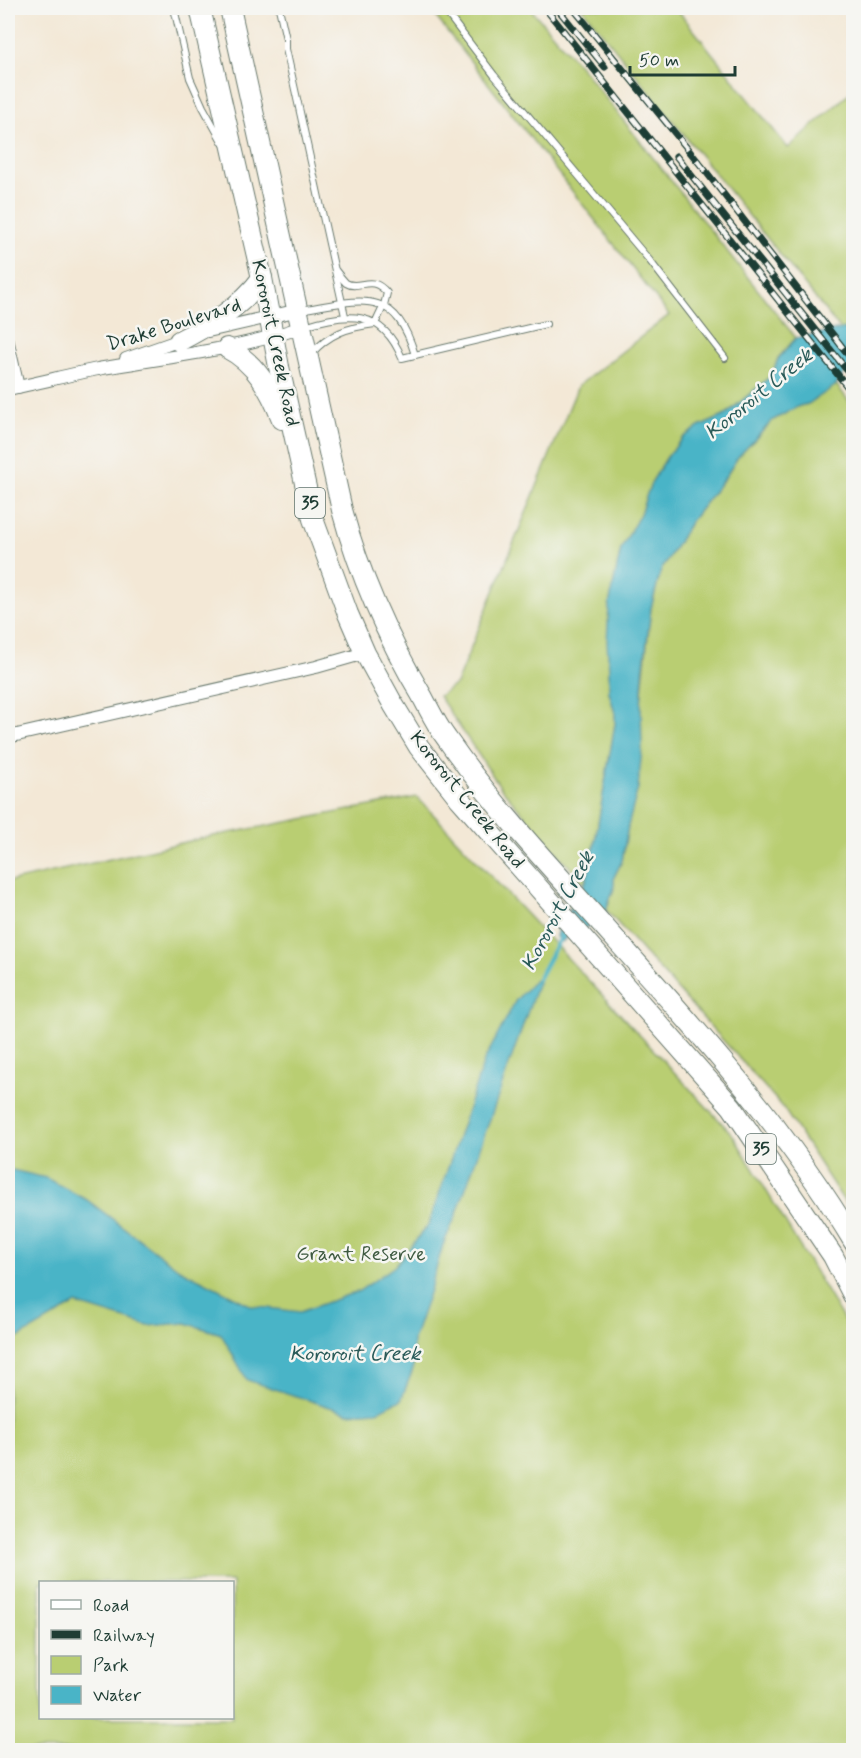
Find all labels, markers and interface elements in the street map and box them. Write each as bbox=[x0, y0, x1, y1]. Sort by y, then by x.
scale bar bbox=[630, 39, 735, 77]
text: 50 m bbox=[639, 49, 679, 73]
street label: Kororoit Creek Road bbox=[244, 257, 306, 429]
street label: Drake Boulevard bbox=[104, 292, 244, 358]
water label: Kororoit Creek bbox=[699, 341, 820, 446]
road number: 35 bbox=[295, 488, 325, 518]
street label: Kororoit Creek Road bbox=[403, 725, 531, 875]
water label: Kororoit Creek bbox=[515, 845, 602, 976]
road number: 35 bbox=[746, 1134, 776, 1164]
park label: Grant Reserve bbox=[296, 1241, 426, 1268]
water label: Kororoit Creek bbox=[289, 1340, 422, 1368]
legend bbox=[39, 1581, 234, 1719]
text: Road bbox=[93, 1594, 129, 1618]
text: Railway bbox=[93, 1624, 155, 1648]
text: Park bbox=[93, 1654, 129, 1678]
text: Water bbox=[93, 1684, 142, 1708]

